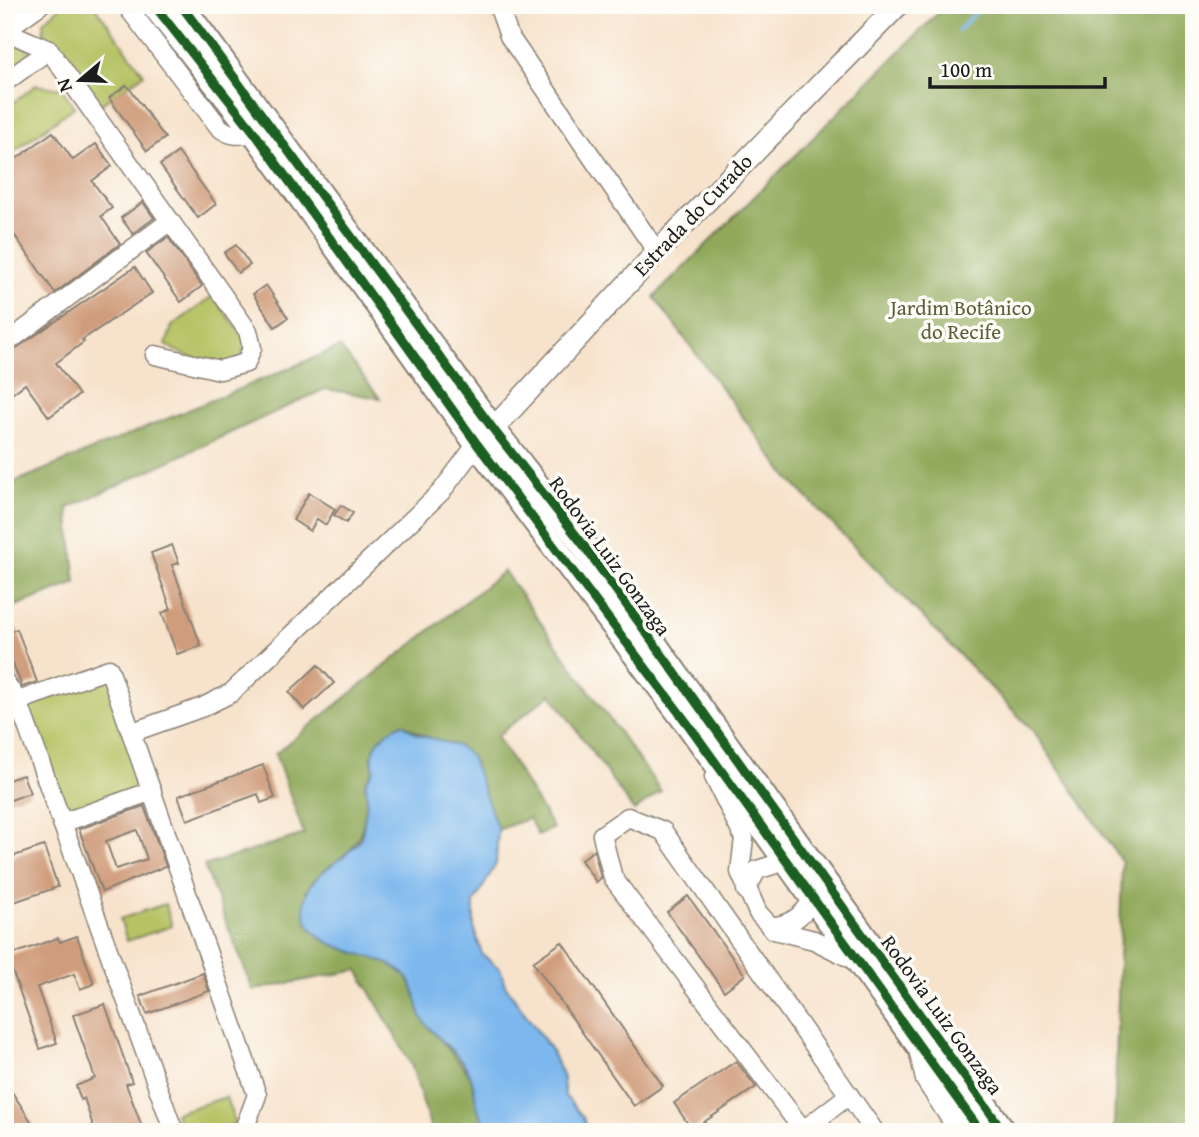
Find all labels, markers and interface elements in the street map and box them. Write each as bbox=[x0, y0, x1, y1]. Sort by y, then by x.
north arrow bbox=[46, 46, 116, 116]
scale bar bbox=[930, 46, 1104, 90]
text: 100 m bbox=[940, 54, 992, 85]
text: N bbox=[49, 75, 79, 96]
street label: Estrada do Curado bbox=[626, 146, 759, 283]
park label: Jardim Botânico do Recife bbox=[887, 292, 1032, 347]
street label: Rodovia Luiz Gonzaga bbox=[542, 469, 679, 642]
street label: Rodovia Luiz Gonzaga bbox=[874, 928, 1011, 1101]

